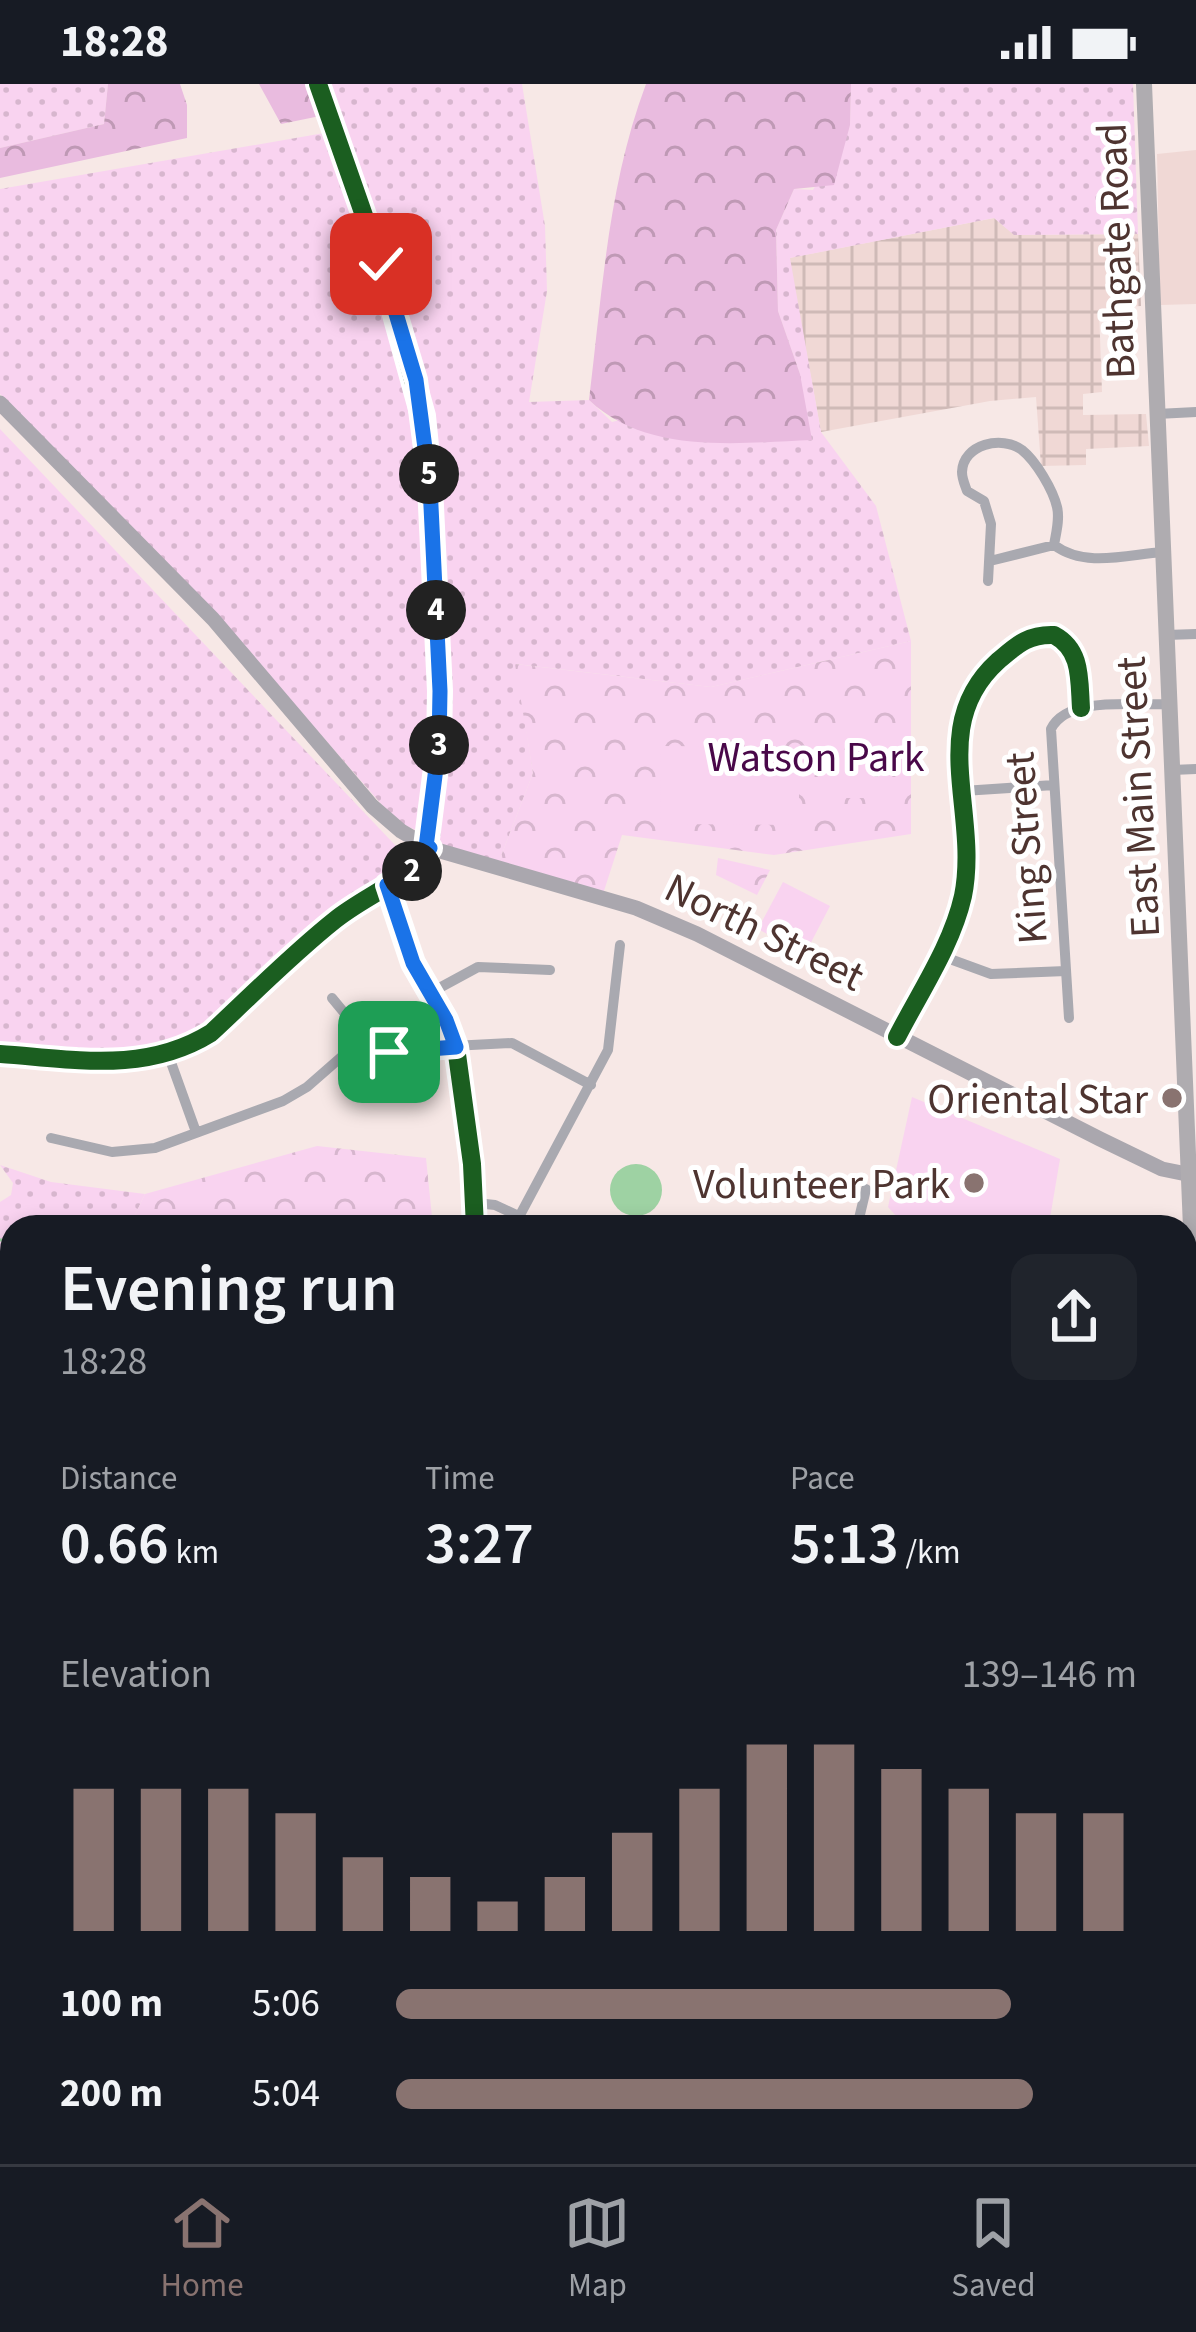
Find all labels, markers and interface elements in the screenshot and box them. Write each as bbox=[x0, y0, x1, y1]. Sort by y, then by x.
text: 18:28 bbox=[60, 10, 169, 74]
street label: Bathgate Road bbox=[1083, 122, 1151, 380]
pin bbox=[330, 213, 432, 315]
icon: check bbox=[348, 231, 414, 297]
pin: 5 bbox=[399, 444, 459, 504]
text: 5 bbox=[420, 450, 438, 497]
pin: 4 bbox=[406, 580, 466, 640]
text: 4 bbox=[427, 586, 445, 633]
street label: East Main Street bbox=[1102, 655, 1176, 939]
pin: 3 bbox=[409, 715, 469, 775]
text: 3 bbox=[430, 721, 448, 768]
park label: Watson Park bbox=[708, 728, 925, 788]
street label: King Street bbox=[990, 750, 1064, 946]
pin: 2 bbox=[382, 841, 442, 901]
text: 2 bbox=[403, 847, 421, 894]
street label: North Street bbox=[654, 859, 874, 1007]
pin bbox=[338, 1001, 440, 1103]
icon: arrive bbox=[356, 1019, 422, 1085]
place label: Oriental Star bbox=[927, 1070, 1148, 1130]
marker: Oriental Star bbox=[1159, 1085, 1185, 1111]
place label: Volunteer Park bbox=[693, 1155, 950, 1215]
marker: Volunteer Park bbox=[961, 1170, 987, 1196]
text: Evening run bbox=[60, 1242, 398, 1336]
button: share bbox=[1011, 1254, 1137, 1380]
text: 18:28 bbox=[60, 1334, 147, 1390]
text: Distance bbox=[60, 1455, 177, 1502]
text: Time bbox=[425, 1455, 495, 1502]
text: Pace bbox=[790, 1455, 855, 1502]
text: 0.66 bbox=[60, 1502, 169, 1587]
text: 3:27 bbox=[425, 1502, 534, 1587]
text: 5:13 bbox=[790, 1502, 899, 1587]
text: km bbox=[169, 1529, 219, 1576]
text: /km bbox=[899, 1529, 961, 1576]
text: Elevation bbox=[60, 1647, 212, 1703]
text: 139–146 m bbox=[962, 1647, 1137, 1703]
text: 100 m bbox=[60, 1976, 163, 2032]
text: 5:06 bbox=[252, 1976, 320, 2032]
text: 200 m bbox=[60, 2066, 163, 2122]
text: 5:04 bbox=[252, 2066, 320, 2122]
tab: Home bbox=[160, 2190, 244, 2309]
tab: Map bbox=[564, 2190, 630, 2309]
tab: Saved bbox=[951, 2190, 1036, 2309]

